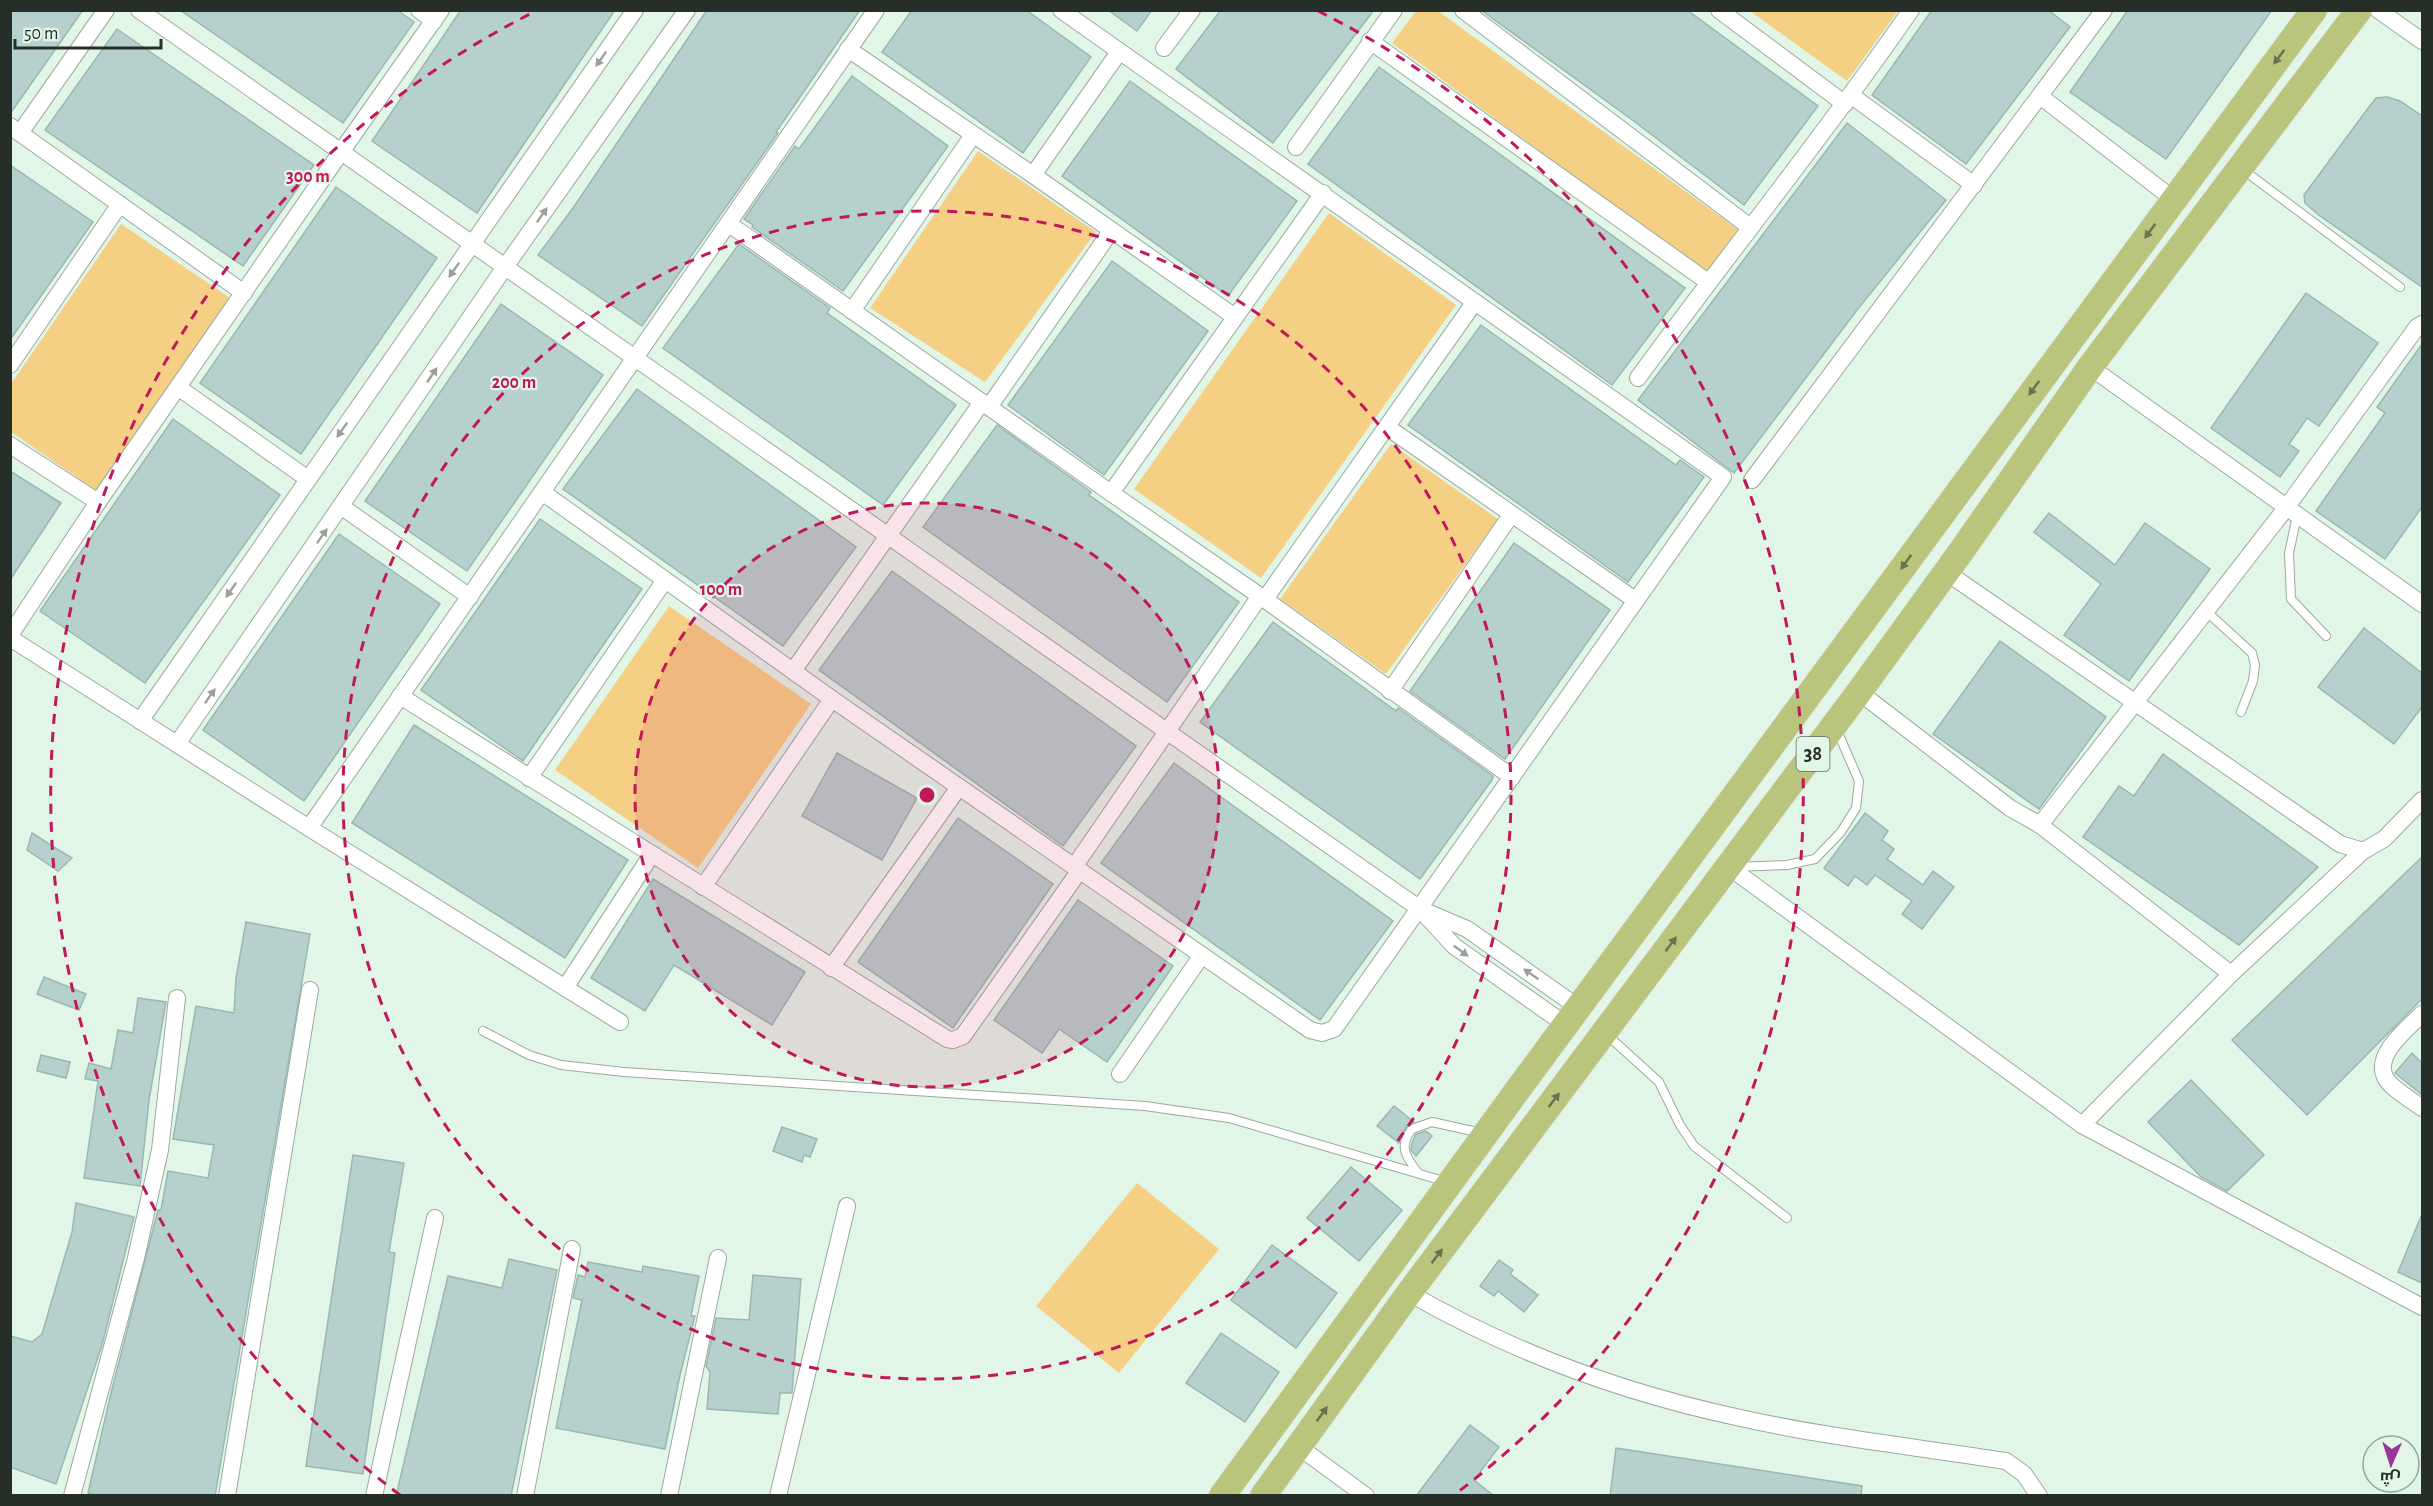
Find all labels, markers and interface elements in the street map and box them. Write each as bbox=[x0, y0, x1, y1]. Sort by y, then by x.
scale bar bbox=[15, 12, 160, 50]
text: 50 m bbox=[24, 25, 58, 43]
one-way arrow bbox=[595, 50, 607, 66]
one-way arrow bbox=[2273, 50, 2285, 65]
text: 300 m bbox=[286, 168, 330, 186]
one-way arrow bbox=[536, 207, 548, 223]
one-way arrow bbox=[2144, 222, 2156, 238]
one-way arrow bbox=[448, 262, 460, 278]
one-way arrow bbox=[426, 367, 437, 383]
text: 200 m bbox=[492, 374, 536, 392]
one-way arrow bbox=[2029, 380, 2041, 395]
one-way arrow bbox=[336, 422, 348, 438]
one-way arrow bbox=[316, 529, 328, 545]
one-way arrow bbox=[1901, 554, 1913, 569]
text: 100 m bbox=[700, 581, 742, 599]
one-way arrow bbox=[225, 582, 237, 598]
one-way arrow bbox=[204, 689, 216, 705]
road number: 38 bbox=[1796, 737, 1830, 771]
centre of rings bbox=[917, 785, 937, 805]
one-way arrow bbox=[1664, 937, 1676, 952]
one-way arrow bbox=[1452, 945, 1468, 957]
one-way arrow bbox=[1524, 968, 1540, 980]
one-way arrow bbox=[1547, 1093, 1559, 1108]
one-way arrow bbox=[1430, 1249, 1442, 1264]
one-way arrow bbox=[1316, 1407, 1328, 1423]
north arrow bbox=[2361, 1434, 2421, 1494]
text: ش bbox=[2380, 1468, 2401, 1488]

